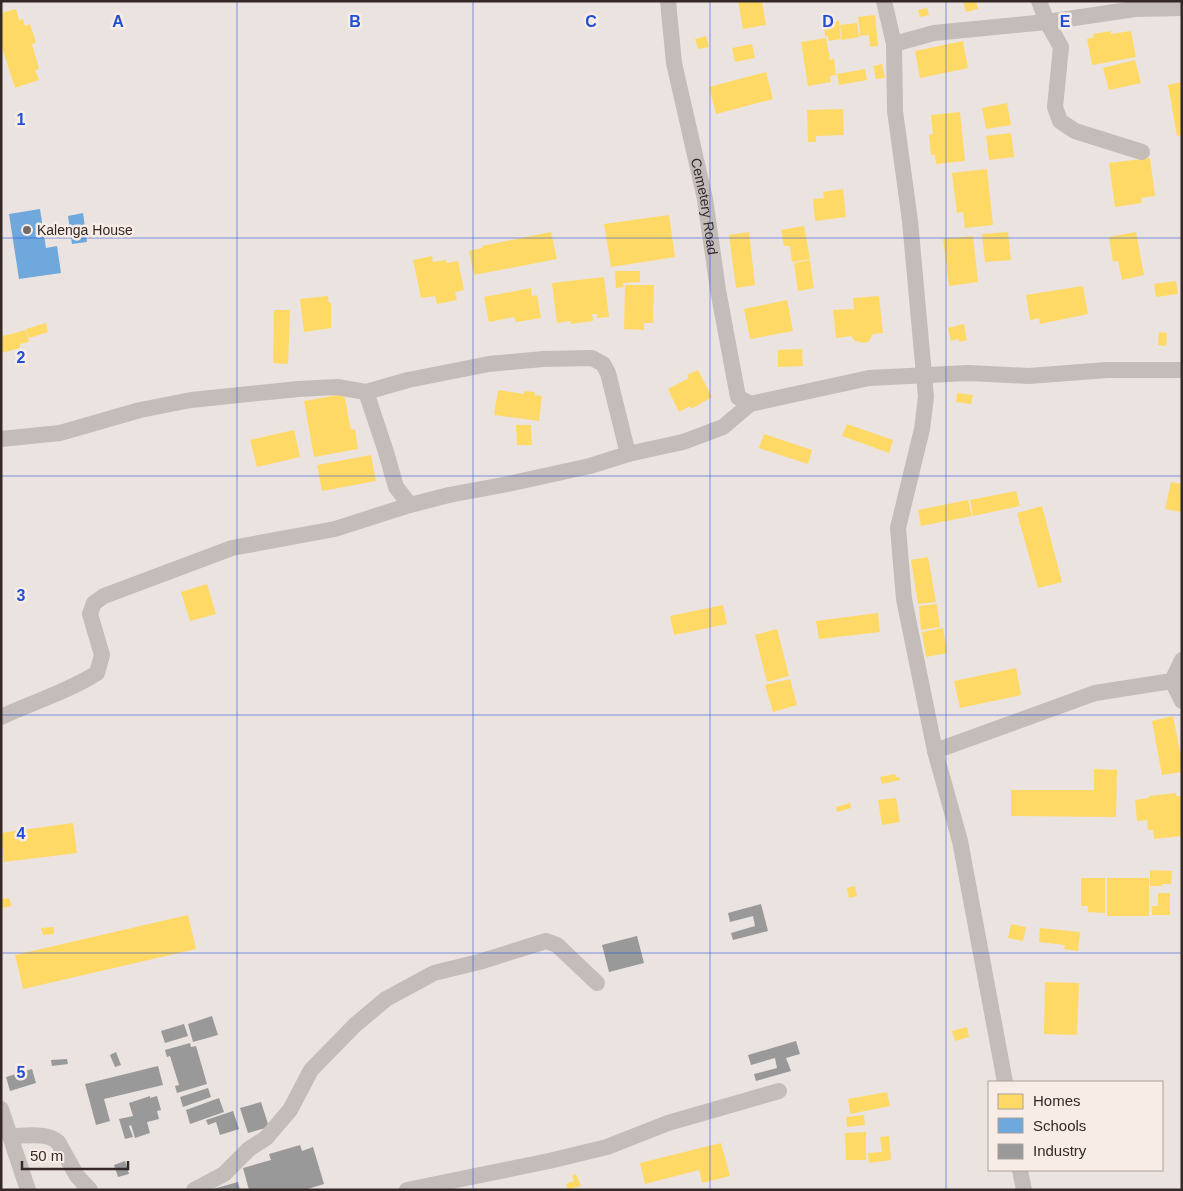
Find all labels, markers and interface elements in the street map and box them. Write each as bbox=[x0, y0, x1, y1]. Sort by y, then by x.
text: A bbox=[112, 13, 124, 30]
text: B bbox=[349, 13, 361, 30]
text: C bbox=[585, 13, 597, 30]
text: D bbox=[822, 13, 834, 30]
text: E bbox=[1060, 13, 1071, 30]
text: 1 bbox=[17, 111, 26, 128]
street label: Cemetery Road bbox=[688, 156, 721, 256]
place label: Kalenga House bbox=[37, 222, 133, 238]
marker: Kalenga House bbox=[21, 224, 33, 236]
text: 2 bbox=[17, 349, 26, 366]
text: 3 bbox=[17, 587, 26, 604]
text: 4 bbox=[17, 825, 26, 842]
text: 5 bbox=[17, 1064, 26, 1081]
legend bbox=[988, 1081, 1163, 1171]
text: Homes bbox=[1033, 1092, 1081, 1109]
text: Schools bbox=[1033, 1117, 1086, 1134]
scale bar bbox=[22, 1138, 129, 1170]
text: Industry bbox=[1033, 1142, 1087, 1159]
text: 50 m bbox=[30, 1147, 63, 1164]

